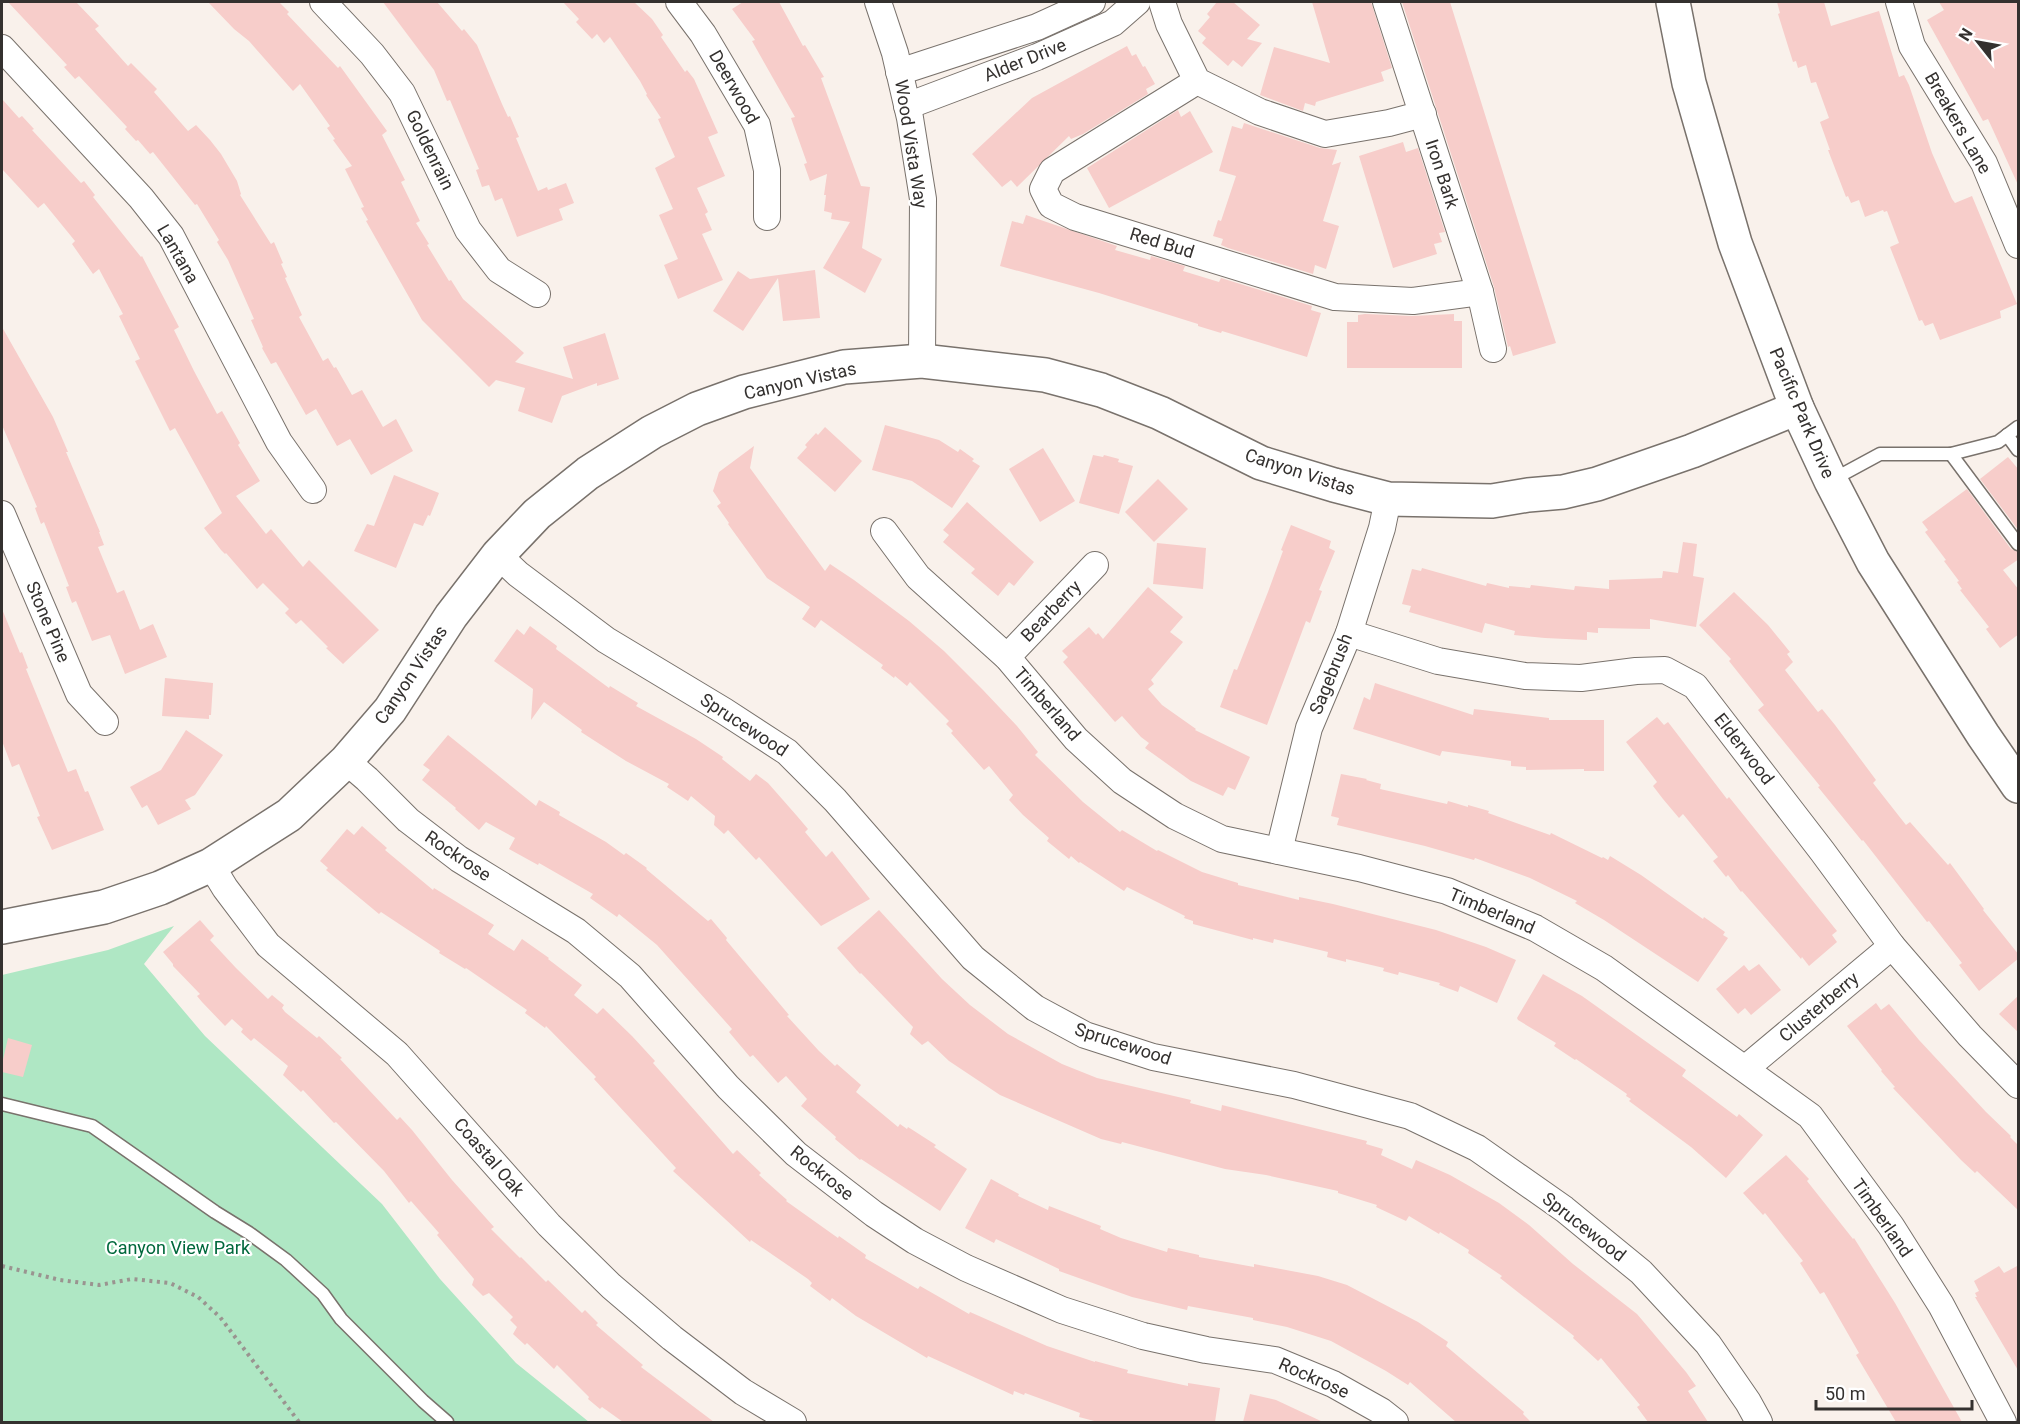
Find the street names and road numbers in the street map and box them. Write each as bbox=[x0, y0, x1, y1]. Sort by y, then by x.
street label: Alder Drive bbox=[981, 34, 1069, 86]
street label: Deerwood bbox=[705, 46, 764, 127]
street label: Breakers Lane bbox=[1921, 68, 1996, 177]
street label: Wood Vista Way bbox=[891, 78, 932, 210]
street label: Goldenrain bbox=[402, 106, 459, 193]
street label: Iron Bark bbox=[1421, 136, 1464, 212]
street label: Lantana bbox=[153, 220, 204, 287]
street label: Red Bud bbox=[1127, 223, 1197, 262]
street label: Pacific Park Drive bbox=[1765, 344, 1839, 481]
street label: Canyon Vistas bbox=[742, 357, 858, 404]
street label: Canyon Vistas bbox=[1242, 444, 1358, 499]
street label: Bearberry bbox=[1016, 575, 1085, 646]
street label: Stone Pine bbox=[22, 578, 75, 665]
street label: Canyon Vistas bbox=[370, 621, 451, 728]
street label: Sagebrush bbox=[1305, 630, 1356, 717]
street label: Timberland bbox=[1010, 662, 1085, 745]
street label: Sprucewood bbox=[697, 689, 792, 761]
street label: Elderwood bbox=[1710, 709, 1779, 789]
street label: Rockrose bbox=[421, 826, 495, 885]
street label: Timberland bbox=[1446, 883, 1538, 938]
street label: Clusterberry bbox=[1775, 967, 1863, 1046]
street label: Sprucewood bbox=[1072, 1018, 1174, 1069]
street label: Coastal Oak bbox=[450, 1113, 530, 1201]
street label: Rockrose bbox=[787, 1141, 858, 1204]
street label: Timberland bbox=[1848, 1174, 1917, 1261]
street label: Sprucewood bbox=[1538, 1188, 1630, 1266]
street label: Rockrose bbox=[1276, 1353, 1353, 1402]

